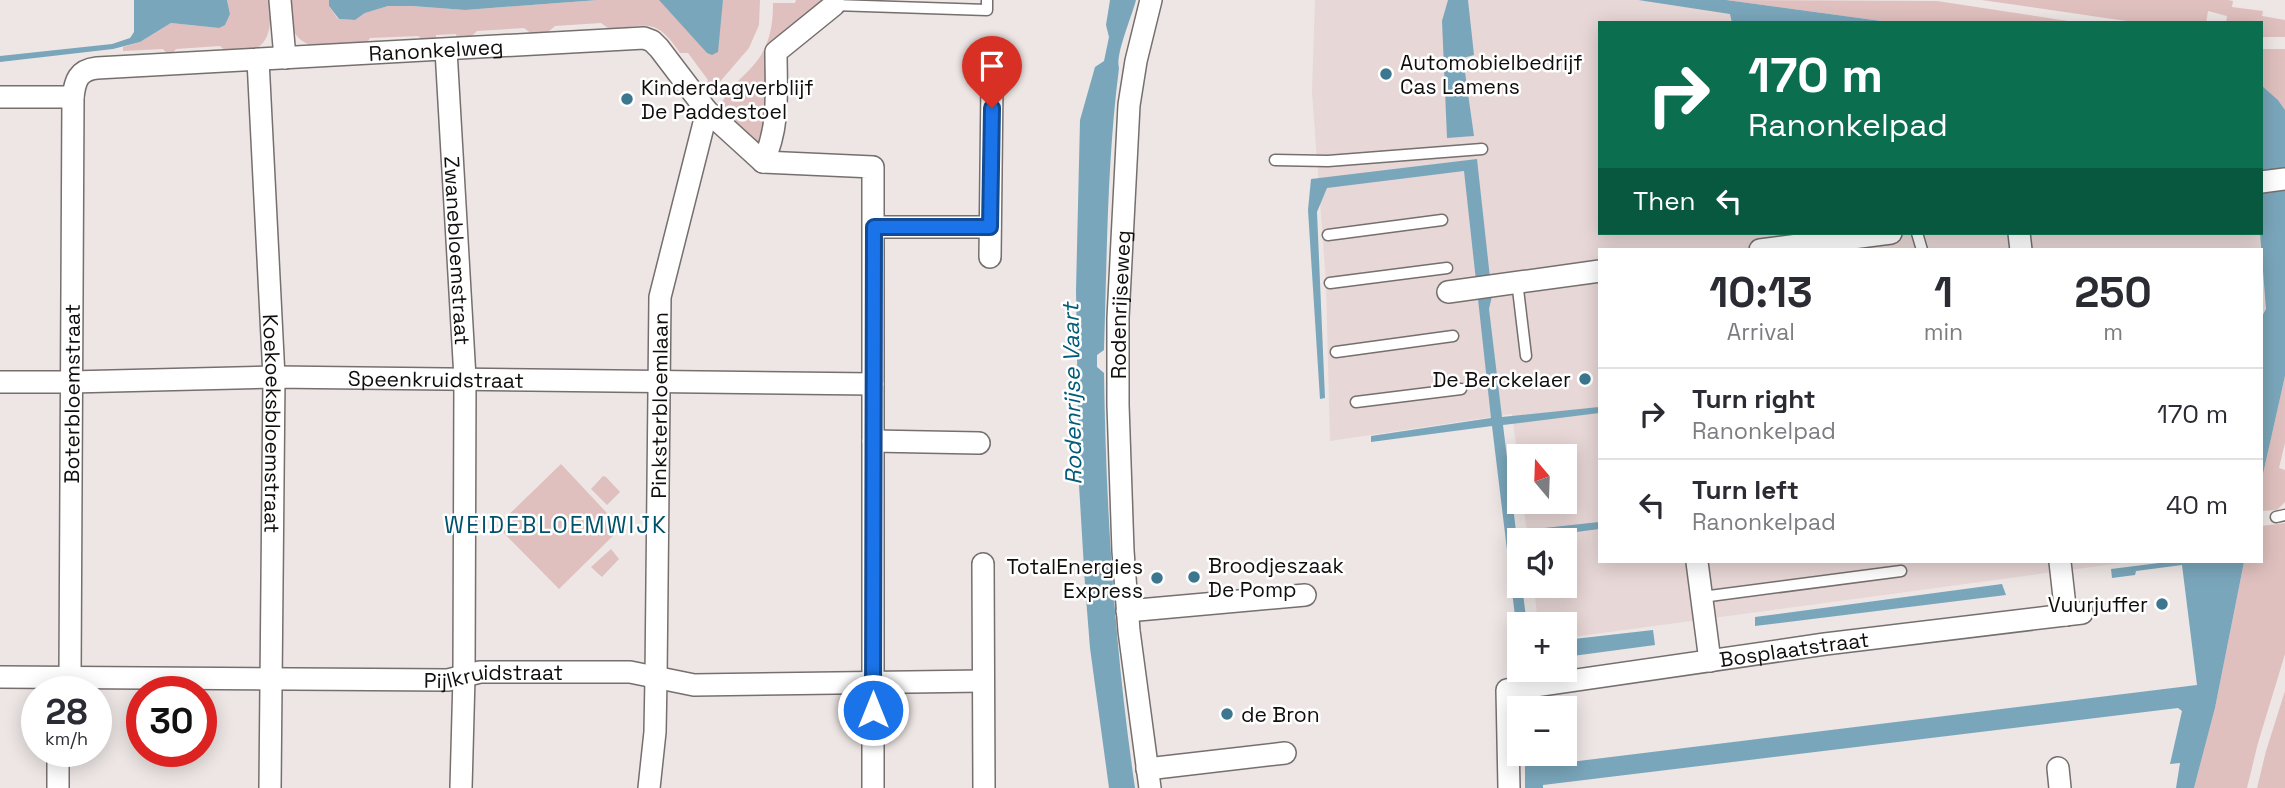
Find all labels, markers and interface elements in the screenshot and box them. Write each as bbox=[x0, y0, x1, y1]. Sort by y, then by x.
street label: Ranonkelweg bbox=[368, 32, 504, 67]
pin bbox=[962, 36, 1022, 108]
text: 170 m bbox=[1748, 44, 1883, 106]
icon: arrive bbox=[973, 47, 1011, 85]
place label: Automobielbedrijf Cas Lamens bbox=[1400, 49, 1583, 100]
icon: right bbox=[1633, 49, 1724, 140]
marker: Automobielbedrijf Cas Lamens bbox=[1378, 66, 1394, 82]
place label: Kinderdagverblijf De Paddestoel bbox=[641, 74, 814, 125]
marker: Kinderdagverblijf De Paddestoel bbox=[619, 91, 635, 107]
text: Ranonkelpad bbox=[1748, 105, 1948, 145]
street label: Zwanebloemstraat bbox=[439, 155, 477, 346]
icon: left bbox=[1710, 182, 1748, 220]
text: Then bbox=[1633, 184, 1696, 218]
street label: Rodenrijseweg bbox=[1105, 230, 1136, 379]
text: 10:13 bbox=[1709, 266, 1812, 319]
text: 1 bbox=[1934, 266, 1953, 319]
text: 250 bbox=[2074, 266, 2152, 319]
water label: Rodenrijse Vaart bbox=[1055, 300, 1089, 485]
street label: Boterbloemstraat bbox=[58, 304, 85, 483]
street label: Pinksterbloemlaan bbox=[644, 312, 673, 499]
street label: Koekoeksbloemstraat bbox=[257, 313, 288, 533]
text: Arrival bbox=[1727, 317, 1795, 347]
text: min bbox=[1924, 317, 1963, 347]
text: m bbox=[2103, 317, 2123, 347]
street label: Speenkruidstraat bbox=[348, 364, 524, 393]
place label: De Berckelaer bbox=[1432, 366, 1571, 393]
marker: De Berckelaer bbox=[1577, 371, 1593, 387]
text: Turn right bbox=[1692, 382, 1816, 416]
icon: right bbox=[1633, 395, 1671, 433]
text: 170 m bbox=[2157, 397, 2228, 431]
text: Ranonkelpad bbox=[1692, 416, 1836, 446]
north arrow bbox=[1507, 444, 1577, 514]
map controls bbox=[1507, 444, 1577, 766]
text: Turn left bbox=[1692, 473, 1799, 507]
icon: left bbox=[1633, 486, 1671, 524]
text: 40 m bbox=[2166, 488, 2228, 522]
text: Ranonkelpad bbox=[1692, 507, 1836, 537]
district label: WEIDEBLOEMWIJK bbox=[444, 510, 668, 540]
button: sound bbox=[1507, 528, 1577, 598]
place label: Broodjeszaak De Pomp bbox=[1208, 552, 1344, 603]
place label: TotalEnergies Express bbox=[1007, 553, 1143, 604]
marker: Broodjeszaak De Pomp bbox=[1186, 569, 1202, 585]
marker: TotalEnergies Express bbox=[1149, 570, 1165, 586]
place label: Vuurjuffer bbox=[2048, 591, 2148, 618]
marker: Vuurjuffer bbox=[2154, 596, 2170, 612]
button: + bbox=[1507, 612, 1577, 682]
street label: Bosplaatstraat bbox=[1717, 625, 1870, 673]
street label: Pijlkruidstraat bbox=[424, 658, 563, 693]
position arrow bbox=[836, 673, 910, 747]
speed limit sign: 30 bbox=[126, 676, 217, 767]
text: 28 bbox=[46, 690, 87, 734]
button: − bbox=[1507, 696, 1577, 766]
place label: de Bron bbox=[1241, 701, 1320, 728]
marker: de Bron bbox=[1219, 706, 1235, 722]
text: km/h bbox=[45, 727, 88, 750]

